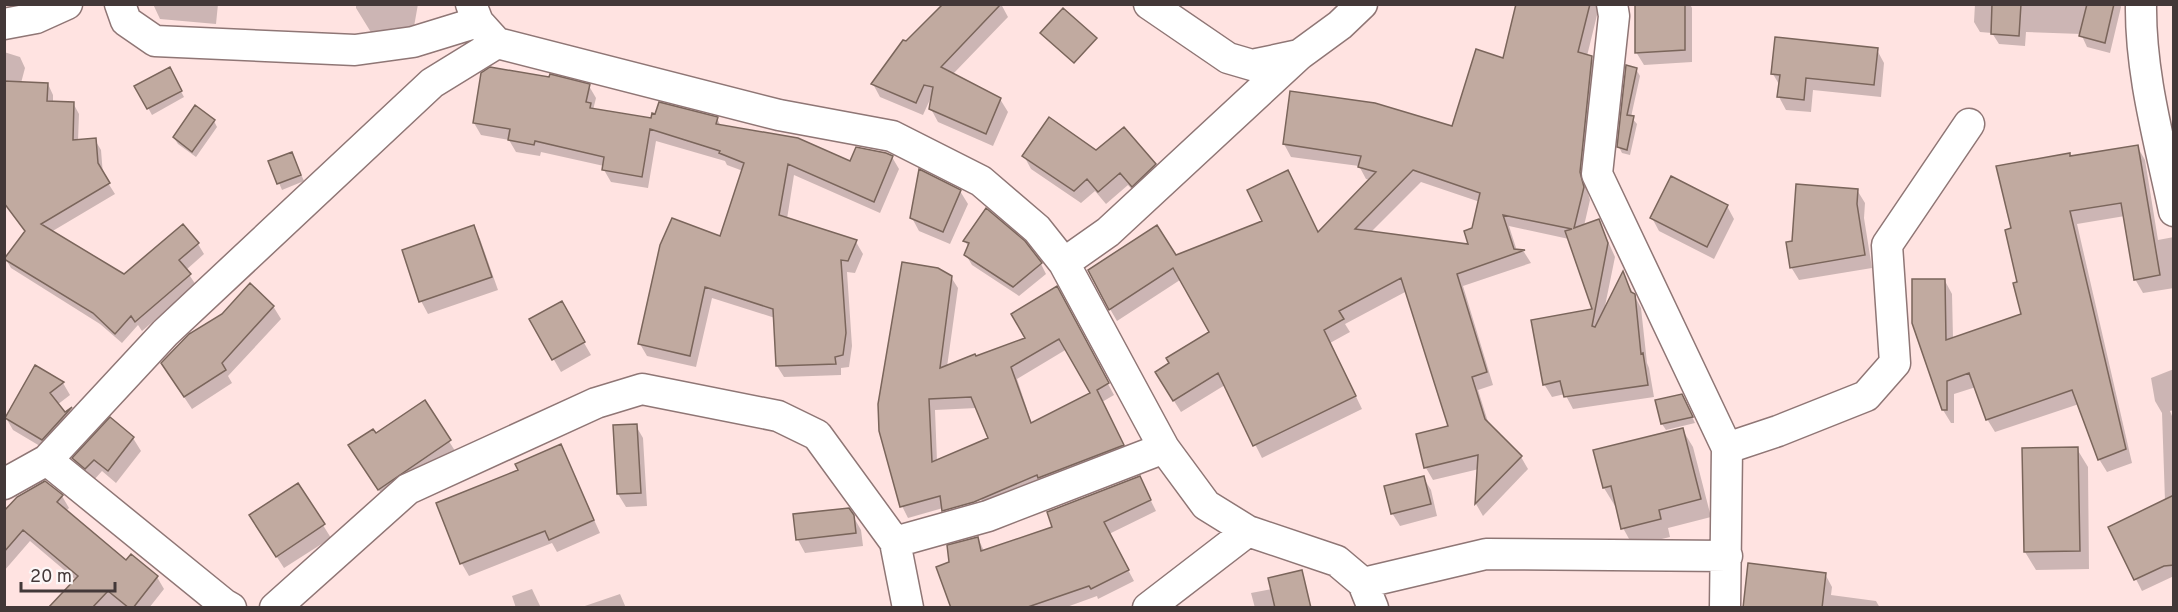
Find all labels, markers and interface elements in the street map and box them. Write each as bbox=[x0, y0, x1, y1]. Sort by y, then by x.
scale bar bbox=[21, 555, 116, 593]
text: 20 m bbox=[30, 566, 72, 589]

